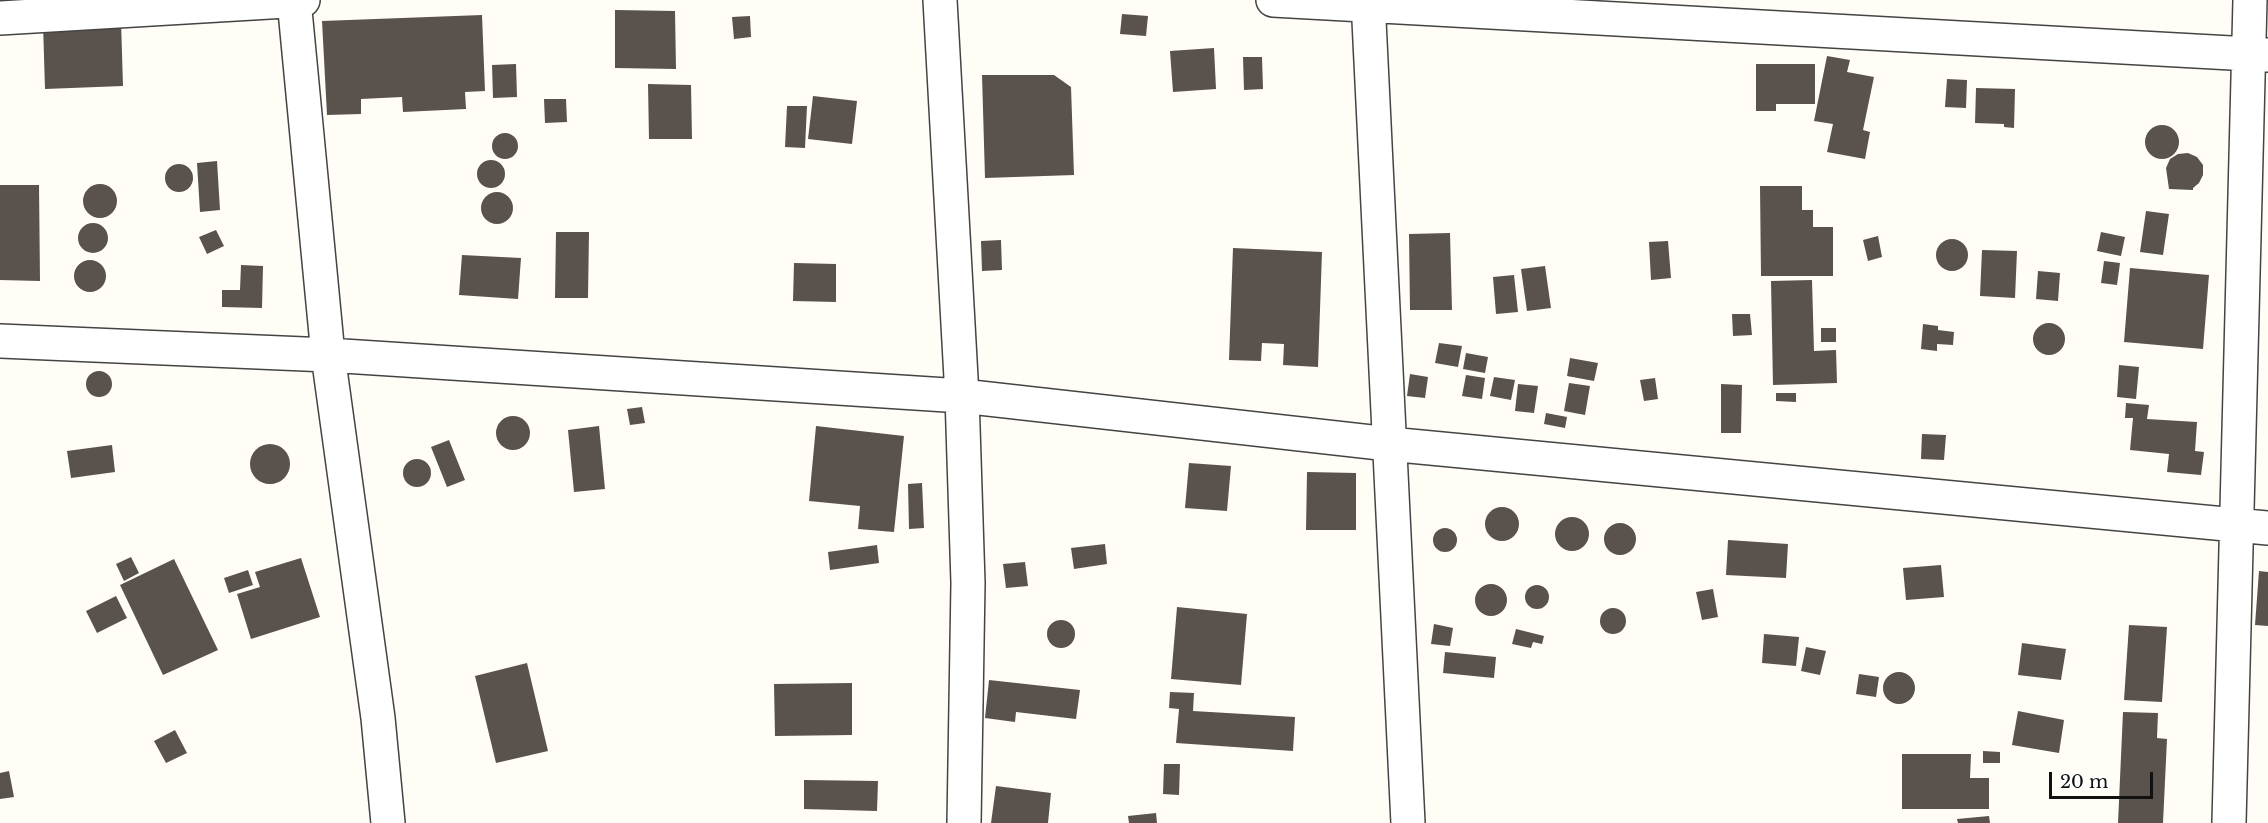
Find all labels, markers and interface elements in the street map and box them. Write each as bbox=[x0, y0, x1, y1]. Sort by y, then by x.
scale bar bbox=[2052, 760, 2156, 798]
text: 20 m bbox=[2060, 771, 2108, 793]

